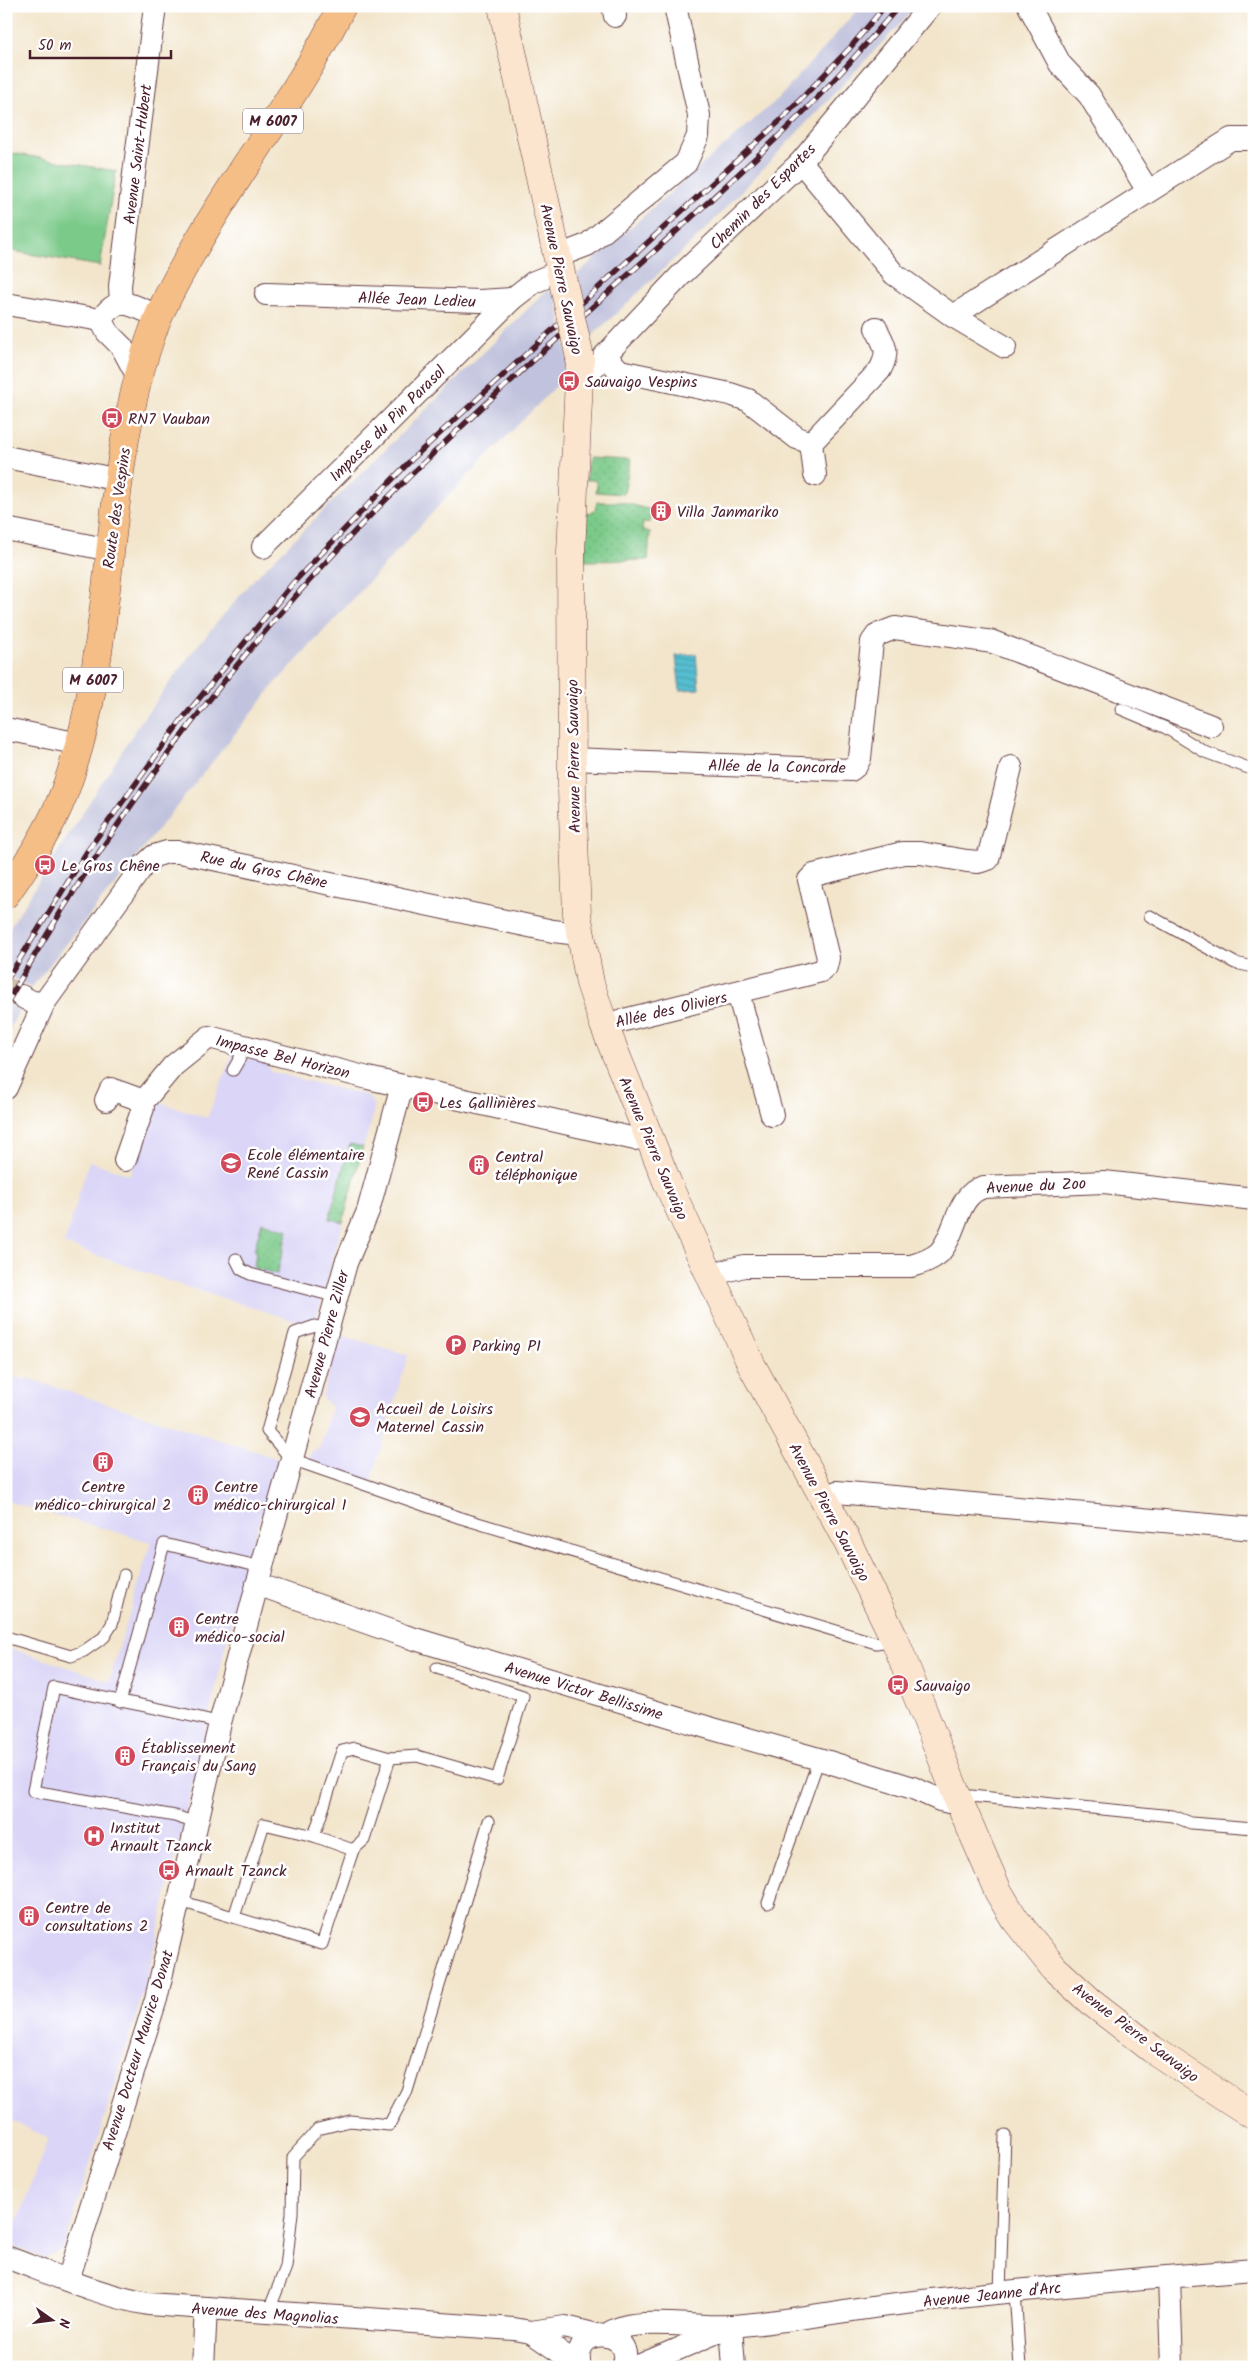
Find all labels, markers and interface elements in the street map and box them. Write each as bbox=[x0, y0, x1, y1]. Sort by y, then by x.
scale bar bbox=[30, 28, 171, 60]
text: 50 m bbox=[38, 34, 72, 58]
street label: Avenue Saint-Hubert bbox=[117, 82, 160, 226]
road number: M 6007 bbox=[243, 108, 303, 134]
street label: Chemin des Espartes bbox=[704, 138, 822, 256]
street label: Avenue Pierre Sauvaigo bbox=[532, 201, 589, 357]
street label: Allée Jean Ledieu bbox=[358, 286, 477, 315]
street label: Impasse du Pin Parasol bbox=[324, 360, 452, 488]
bus stop icon: Sauvaigo Vespins bbox=[557, 369, 581, 393]
place label: Sauvaigo Vespins bbox=[585, 370, 698, 395]
bus stop icon: RN7 Vauban bbox=[100, 406, 124, 430]
place label: RN7 Vauban bbox=[128, 407, 210, 432]
street label: Route des Vespins bbox=[97, 446, 138, 570]
building icon: Villa Janmariko bbox=[649, 499, 673, 523]
place label: Villa Janmariko bbox=[677, 500, 779, 525]
road number: M 6007 bbox=[63, 668, 123, 692]
street label: Avenue Pierre Sauvaigo bbox=[561, 679, 588, 833]
street label: Allée de la Concorde bbox=[708, 754, 846, 781]
street label: Rue du Gros Chêne bbox=[198, 845, 329, 896]
bus stop icon: Le Gros Chêne bbox=[33, 853, 57, 877]
place label: Le Gros Chêne bbox=[61, 854, 160, 879]
street label: Allée des Oliviers bbox=[613, 985, 730, 1035]
street label: Impasse Bel Horizon bbox=[213, 1029, 352, 1086]
street label: Avenue Pierre Sauvaigo bbox=[611, 1073, 694, 1224]
bus stop icon: Les Gallinières bbox=[411, 1090, 435, 1114]
place label: Les Gallinières bbox=[439, 1091, 536, 1116]
place label: Ecole élémentaire René Cassin bbox=[247, 1143, 365, 1186]
place label: Central téléphonique bbox=[495, 1145, 577, 1188]
school or university icon: Ecole élémentaire René Cassin bbox=[219, 1151, 243, 1175]
building icon: Central téléphonique bbox=[467, 1153, 491, 1177]
street label: Avenue du Zoo bbox=[985, 1171, 1087, 1202]
street label: Avenue Pierre Ziller bbox=[298, 1266, 357, 1401]
parking icon: Parking P1 bbox=[444, 1333, 468, 1357]
place label: Parking P1 bbox=[472, 1334, 541, 1359]
place label: Accueil de Loisirs Maternel Cassin bbox=[376, 1397, 493, 1440]
school or university icon: Accueil de Loisirs Maternel Cassin bbox=[348, 1405, 372, 1429]
street label: Avenue Pierre Sauvaigo bbox=[781, 1439, 876, 1587]
building icon: Centre médico-chirurgical 2 bbox=[91, 1450, 115, 1474]
place label: Centre médico-chirurgical 2 bbox=[35, 1475, 171, 1518]
place label: Centre médico-chirurgical 1 bbox=[214, 1475, 346, 1518]
building icon: Centre médico-chirurgical 1 bbox=[186, 1483, 210, 1507]
place label: Centre médico-social bbox=[195, 1607, 285, 1650]
building icon: Centre médico-social bbox=[167, 1615, 191, 1639]
street label: Avenue Victor Bellissime bbox=[501, 1655, 666, 1727]
bus stop icon: Sauvaigo bbox=[886, 1673, 910, 1697]
place label: Sauvaigo bbox=[914, 1674, 971, 1699]
place label: Établissement Français du Sang bbox=[141, 1736, 257, 1779]
building icon: Établissement Français du Sang bbox=[113, 1744, 137, 1768]
place label: Institut Arnault Tzanck bbox=[110, 1816, 212, 1859]
hospital icon: Institut Arnault Tzanck bbox=[82, 1824, 106, 1848]
bus stop icon: Arnault Tzanck bbox=[157, 1858, 181, 1882]
place label: Arnault Tzanck bbox=[185, 1859, 287, 1884]
place label: Centre de consultations 2 bbox=[45, 1896, 148, 1939]
building icon: Centre de consultations 2 bbox=[17, 1904, 41, 1928]
street label: Avenue Docteur Maurice Donat bbox=[96, 1946, 181, 2154]
street label: Avenue Pierre Sauvaigo bbox=[1066, 1977, 1204, 2090]
street label: Avenue Jeanne d'Arc bbox=[922, 2276, 1063, 2315]
north arrow bbox=[28, 2296, 78, 2346]
street label: Avenue des Magnolias bbox=[190, 2297, 340, 2332]
text: N bbox=[52, 2316, 75, 2330]

